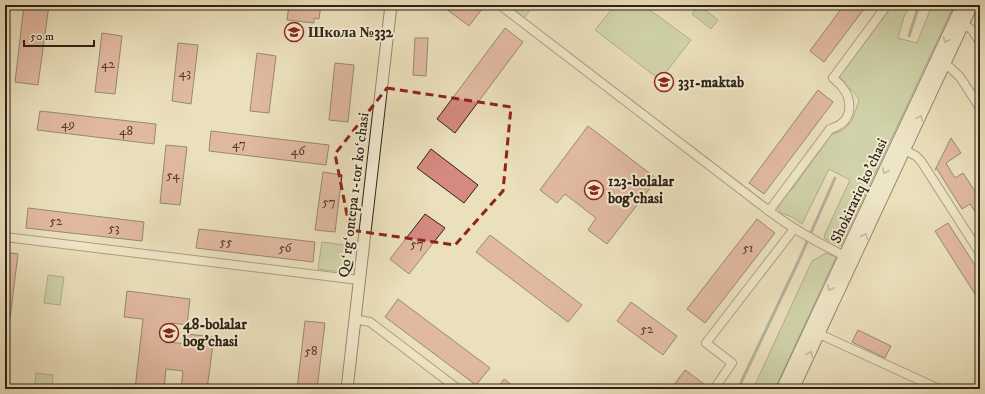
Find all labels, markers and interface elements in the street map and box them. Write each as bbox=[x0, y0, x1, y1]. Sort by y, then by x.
school or university icon: Школа №332 bbox=[283, 21, 305, 43]
scale bar bbox=[24, 22, 94, 48]
place label: Школа №332 bbox=[308, 23, 394, 42]
text: 50 m bbox=[30, 29, 54, 44]
one-way arrow bbox=[943, 36, 951, 44]
house number: 42 bbox=[101, 56, 116, 72]
house number: 43 bbox=[179, 65, 191, 81]
school or university icon: 331-maktab bbox=[653, 71, 675, 93]
place label: 331-maktab bbox=[678, 73, 744, 92]
street label: Qoʻrgʻontepa 1-tor koʻchasi bbox=[334, 111, 374, 279]
one-way arrow bbox=[915, 115, 923, 122]
house number: 49 bbox=[61, 116, 75, 132]
house number: 48 bbox=[119, 123, 133, 139]
street label: Shokirariq ko'chasi bbox=[826, 135, 892, 247]
house number: 47 bbox=[232, 136, 246, 152]
house number: 46 bbox=[291, 143, 306, 159]
one-way arrow bbox=[882, 166, 890, 174]
house number: 54 bbox=[166, 167, 180, 183]
place label: 123-bolalar bog'chasi bbox=[607, 172, 675, 208]
school or university icon: 123-bolalar bog'chasi bbox=[583, 179, 605, 201]
house number: 57 bbox=[322, 194, 336, 210]
house number: 52 bbox=[50, 213, 63, 229]
house number: 53 bbox=[108, 220, 120, 236]
one-way arrow bbox=[860, 232, 868, 240]
house number: 55 bbox=[220, 234, 233, 250]
house number: 57 bbox=[410, 236, 424, 252]
house number: 56 bbox=[278, 240, 293, 256]
house number: 51 bbox=[742, 240, 754, 256]
one-way arrow bbox=[826, 285, 834, 292]
place label: 48-bolalar bog'chasi bbox=[182, 315, 247, 351]
house number: 52 bbox=[641, 321, 654, 337]
school or university icon: 48-bolalar bog'chasi bbox=[158, 322, 180, 344]
house number: 58 bbox=[305, 343, 317, 359]
one-way arrow bbox=[805, 350, 813, 358]

